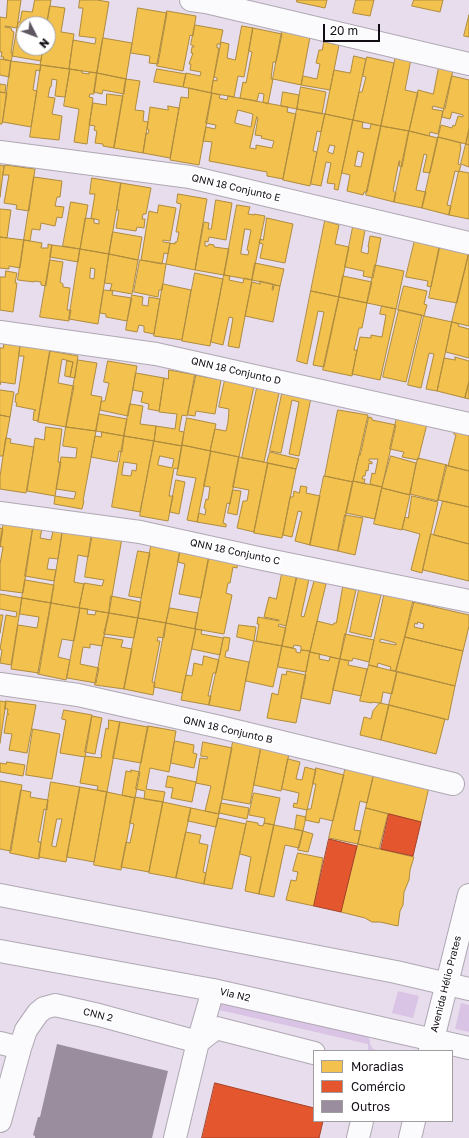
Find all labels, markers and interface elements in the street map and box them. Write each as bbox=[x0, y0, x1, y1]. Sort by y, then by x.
north arrow bbox=[16, 16, 56, 56]
scale bar bbox=[325, 16, 382, 42]
text: 20 m bbox=[330, 23, 358, 38]
text: N bbox=[37, 36, 52, 51]
street label: QNN 18 Conjunto E bbox=[190, 172, 282, 204]
street label: QNN 18 Conjunto D bbox=[190, 355, 282, 387]
street label: QNN 18 Conjunto C bbox=[189, 537, 281, 567]
street label: QNN 18 Conjunto B bbox=[182, 714, 274, 746]
street label: Avenida Hélio Prates bbox=[428, 934, 464, 1034]
street label: Via N2 bbox=[219, 986, 251, 1004]
street label: CNN 2 bbox=[82, 1006, 114, 1024]
legend bbox=[313, 1050, 453, 1122]
text: Moradias bbox=[351, 1059, 404, 1074]
text: Comércio bbox=[351, 1079, 405, 1094]
text: Outros bbox=[351, 1099, 390, 1114]

